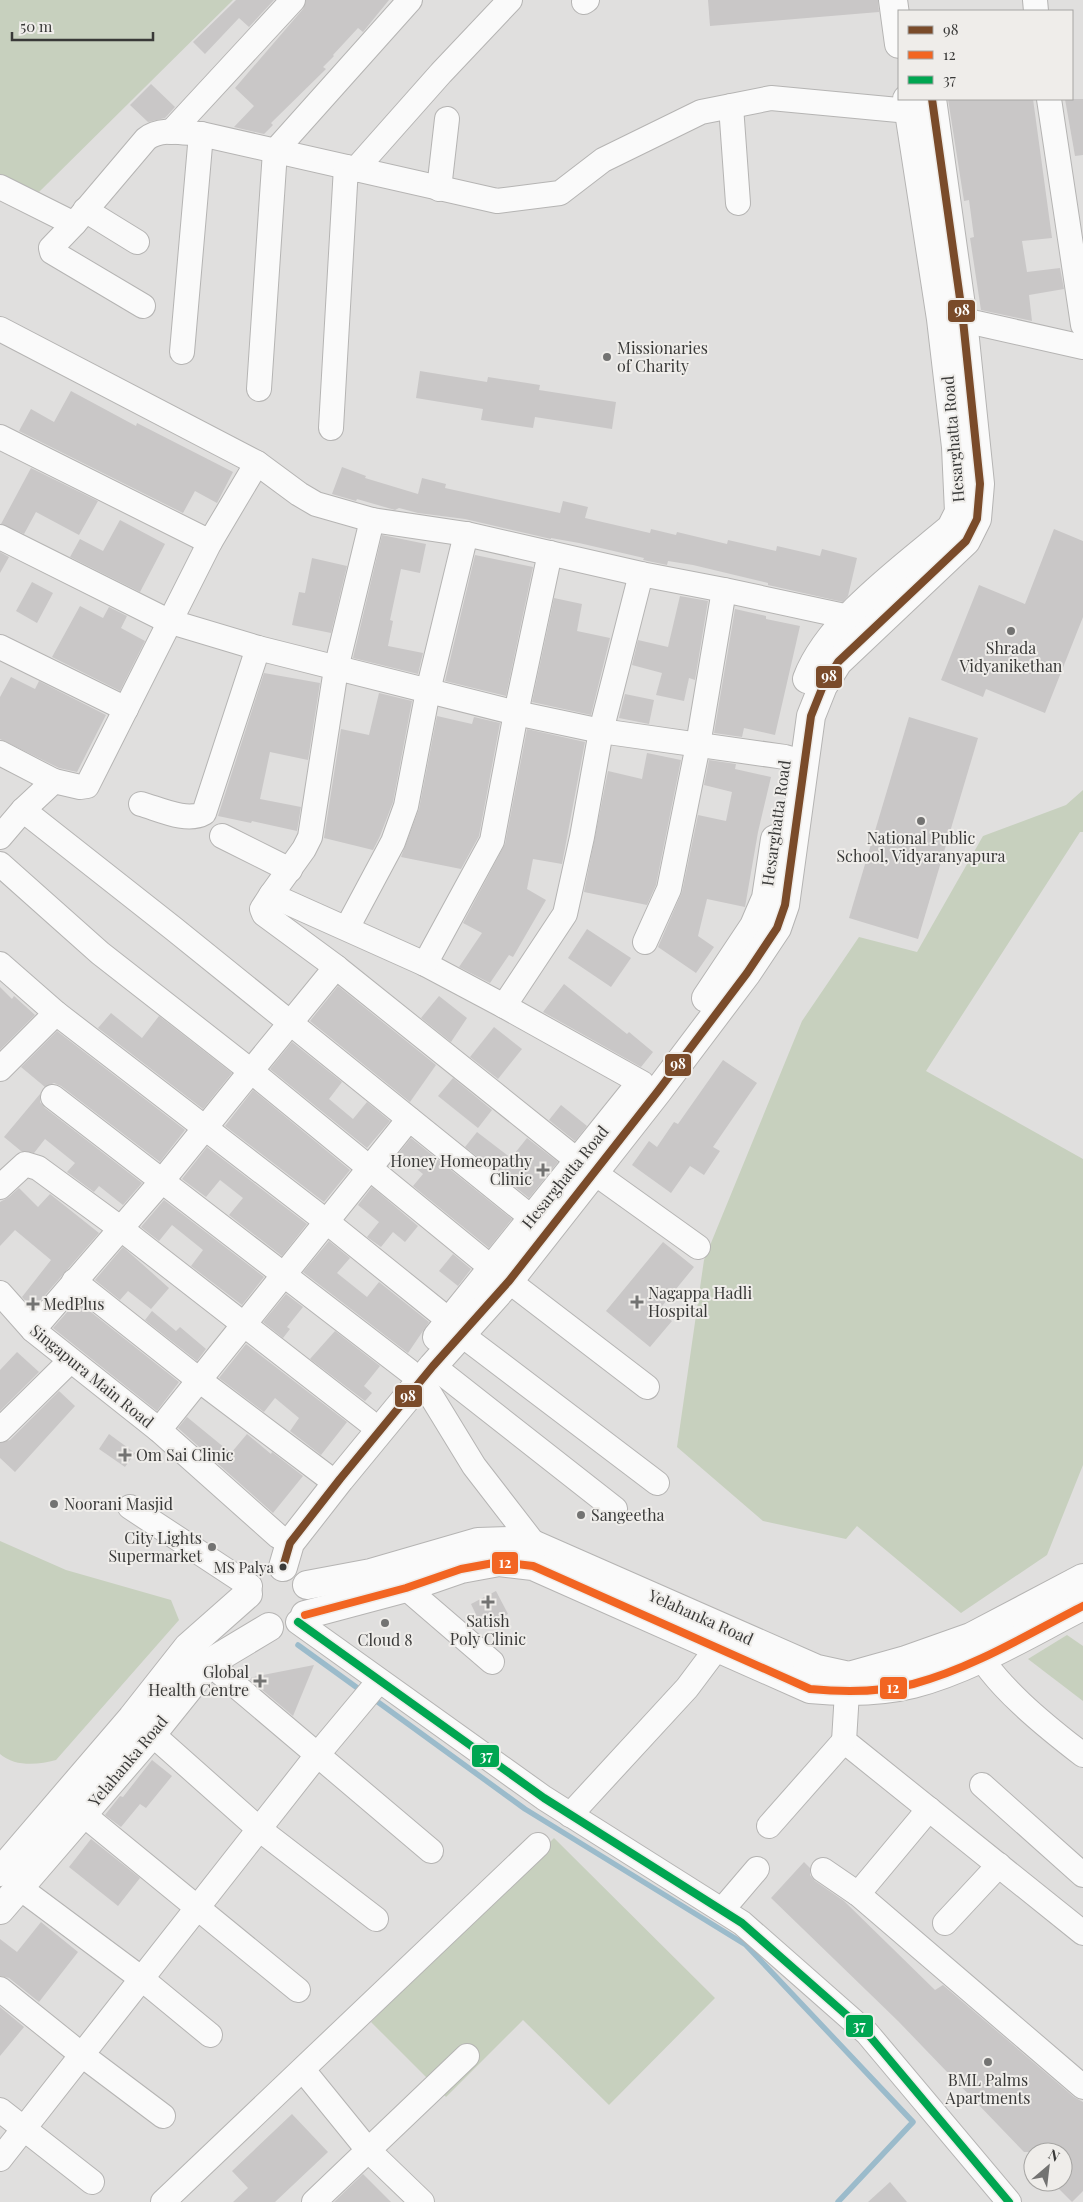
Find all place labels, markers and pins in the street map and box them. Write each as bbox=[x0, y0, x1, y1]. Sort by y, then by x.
place label: Missionaries of Charity bbox=[617, 337, 708, 376]
marker: Missionaries of Charity bbox=[601, 351, 613, 363]
marker: Shrada Vidyanikethan bbox=[1005, 625, 1017, 637]
place label: Shrada Vidyanikethan bbox=[959, 637, 1063, 676]
marker: National Public School, Vidyaranyapura bbox=[915, 815, 927, 827]
place label: National Public School, Vidyaranyapura bbox=[836, 827, 1006, 866]
place label: Honey Homeopathy Clinic bbox=[390, 1150, 532, 1189]
marker: Honey Homeopathy Clinic bbox=[536, 1163, 550, 1177]
place label: Nagappa Hadli Hospital bbox=[648, 1282, 752, 1321]
place label: MedPlus bbox=[43, 1293, 104, 1314]
marker: Nagappa Hadli Hospital bbox=[630, 1295, 644, 1309]
marker: MedPlus bbox=[27, 1298, 39, 1310]
place label: Om Sai Clinic bbox=[136, 1444, 234, 1465]
marker: Om Sai Clinic bbox=[118, 1448, 132, 1462]
place label: Noorani Masjid bbox=[64, 1493, 173, 1514]
marker: Noorani Masjid bbox=[48, 1498, 60, 1510]
place label: Sangeetha bbox=[591, 1504, 665, 1525]
marker: Sangeetha bbox=[575, 1509, 587, 1521]
place label: City Lights Supermarket bbox=[108, 1527, 202, 1566]
marker: City Lights Supermarket bbox=[206, 1541, 218, 1553]
place label: MS Palya bbox=[214, 1557, 275, 1577]
marker: MS Palya bbox=[278, 1562, 288, 1572]
marker: Satish Poly Clinic bbox=[481, 1595, 495, 1609]
place label: Satish Poly Clinic bbox=[450, 1610, 526, 1649]
marker: Cloud 8 bbox=[379, 1617, 391, 1629]
place label: Cloud 8 bbox=[357, 1629, 413, 1650]
place label: Global Health Centre bbox=[148, 1661, 249, 1700]
marker: Global Health Centre bbox=[253, 1674, 267, 1688]
marker: BML Palms Apartments bbox=[982, 2056, 994, 2068]
place label: BML Palms Apartments bbox=[945, 2069, 1030, 2108]

